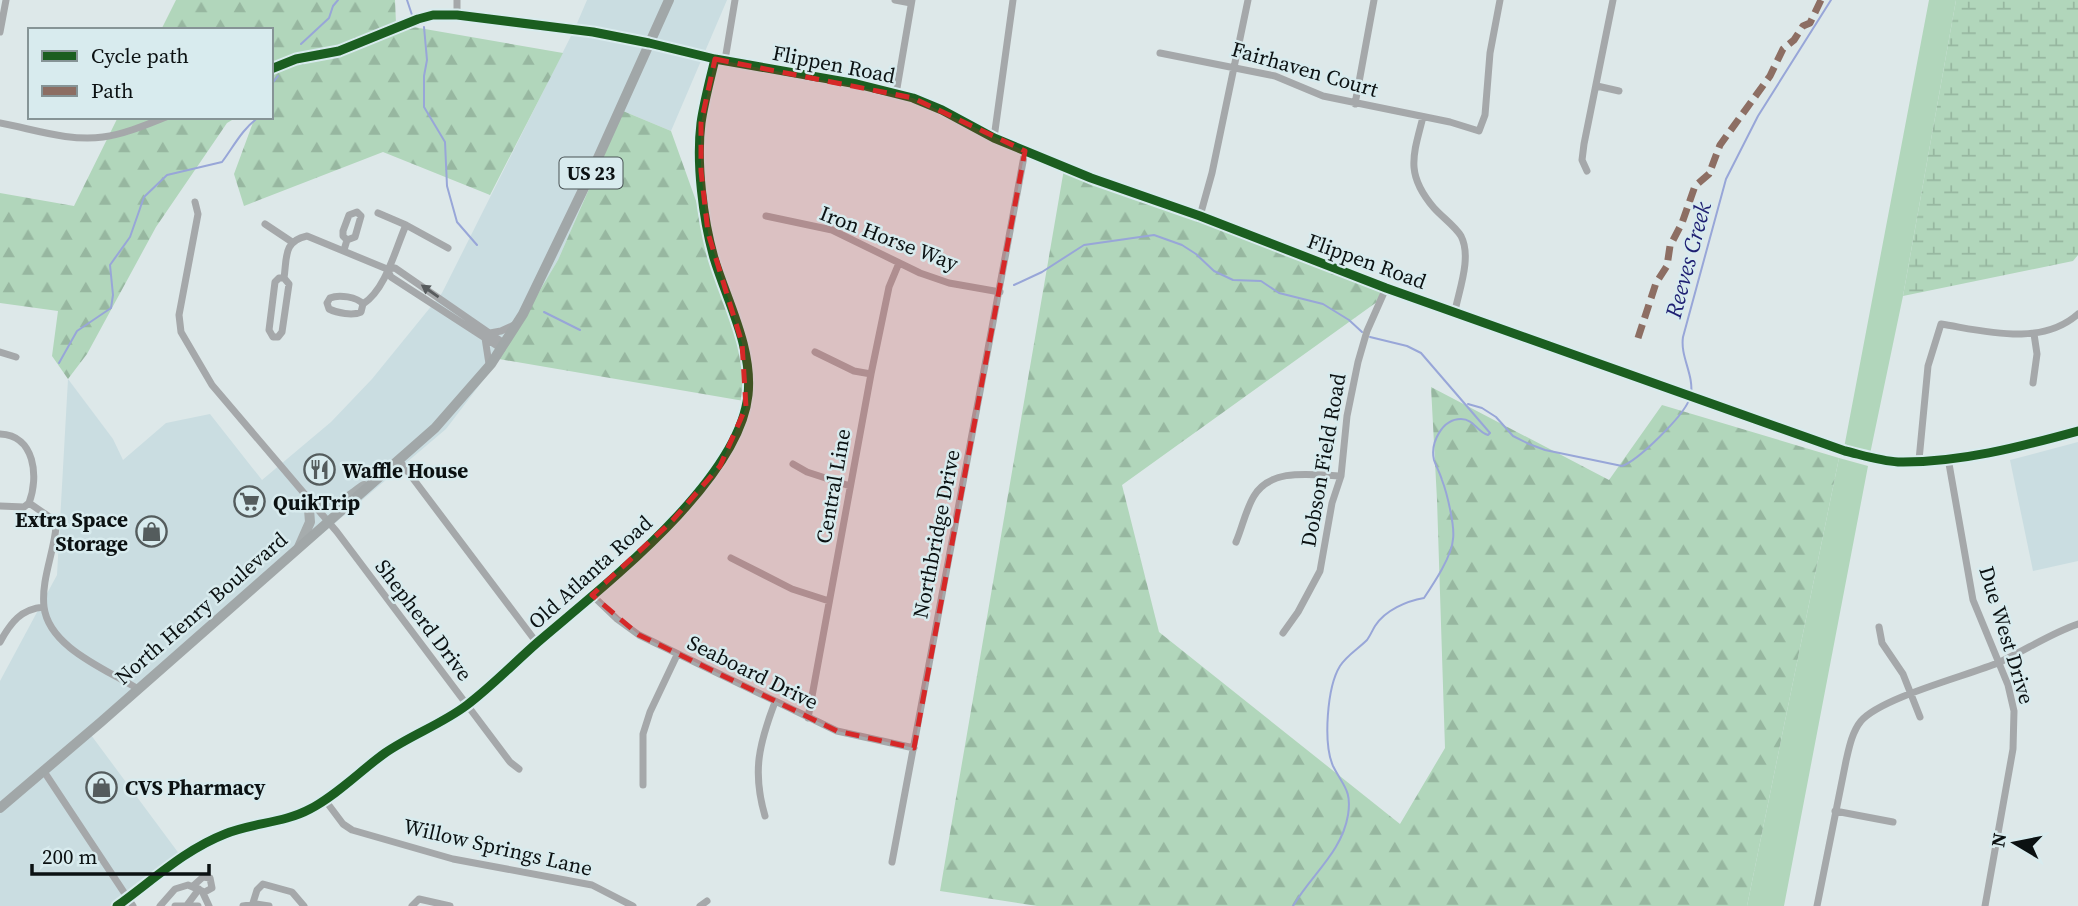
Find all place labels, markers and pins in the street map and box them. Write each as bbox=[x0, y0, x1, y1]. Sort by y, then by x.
restaurant icon: Waffle House bbox=[302, 453, 336, 487]
place label: Waffle House bbox=[342, 456, 468, 485]
supermarket icon: QuikTrip bbox=[233, 485, 267, 519]
place label: QuikTrip bbox=[273, 488, 360, 517]
place label: Extra Space Storage bbox=[15, 505, 128, 558]
shop icon: Extra Space Storage bbox=[134, 514, 168, 548]
shop icon: CVS Pharmacy bbox=[85, 770, 119, 804]
place label: CVS Pharmacy bbox=[125, 773, 266, 802]

